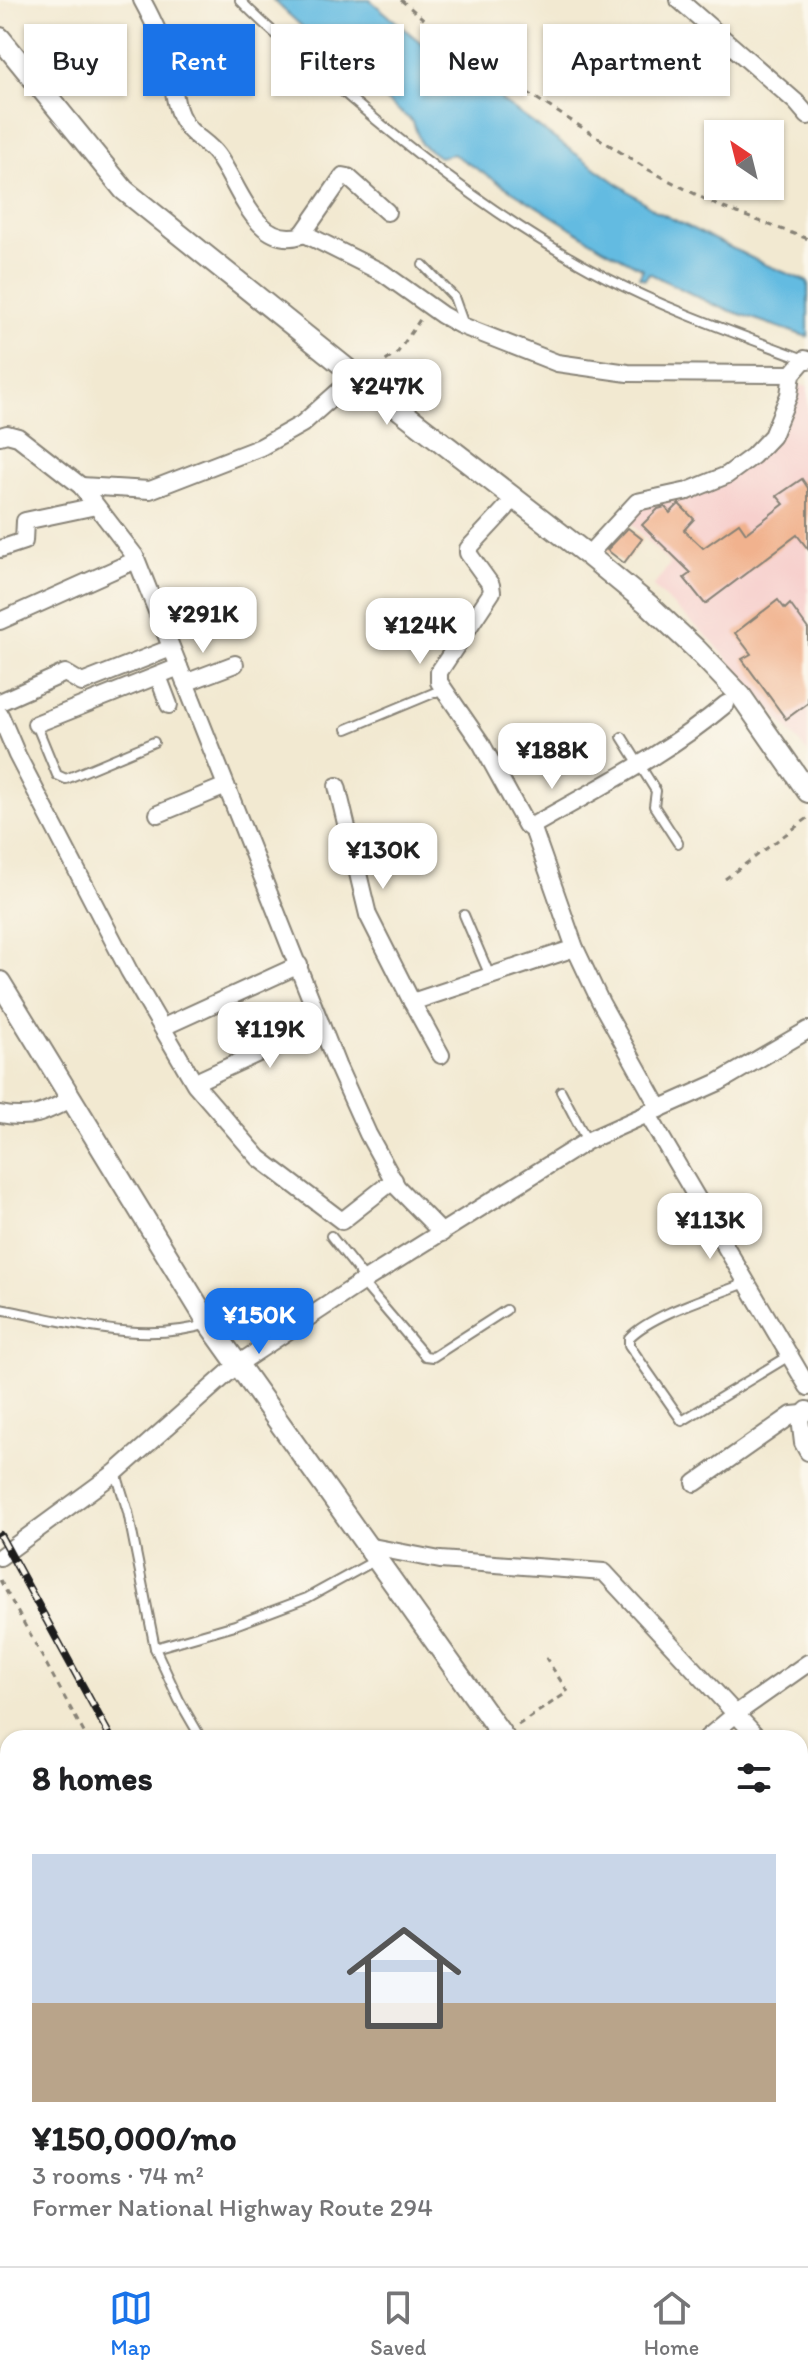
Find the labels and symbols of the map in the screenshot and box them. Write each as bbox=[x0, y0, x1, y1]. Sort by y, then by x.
north arrow bbox=[704, 120, 784, 200]
pin: ¥247K bbox=[331, 359, 443, 427]
pin: ¥291K bbox=[147, 587, 259, 655]
pin: ¥124K bbox=[364, 598, 476, 666]
pin: ¥188K bbox=[496, 723, 608, 791]
pin: ¥130K bbox=[327, 823, 439, 891]
pin: ¥119K bbox=[214, 1002, 326, 1070]
pin: ¥113K bbox=[654, 1193, 766, 1261]
pin: ¥150K bbox=[203, 1288, 315, 1356]

